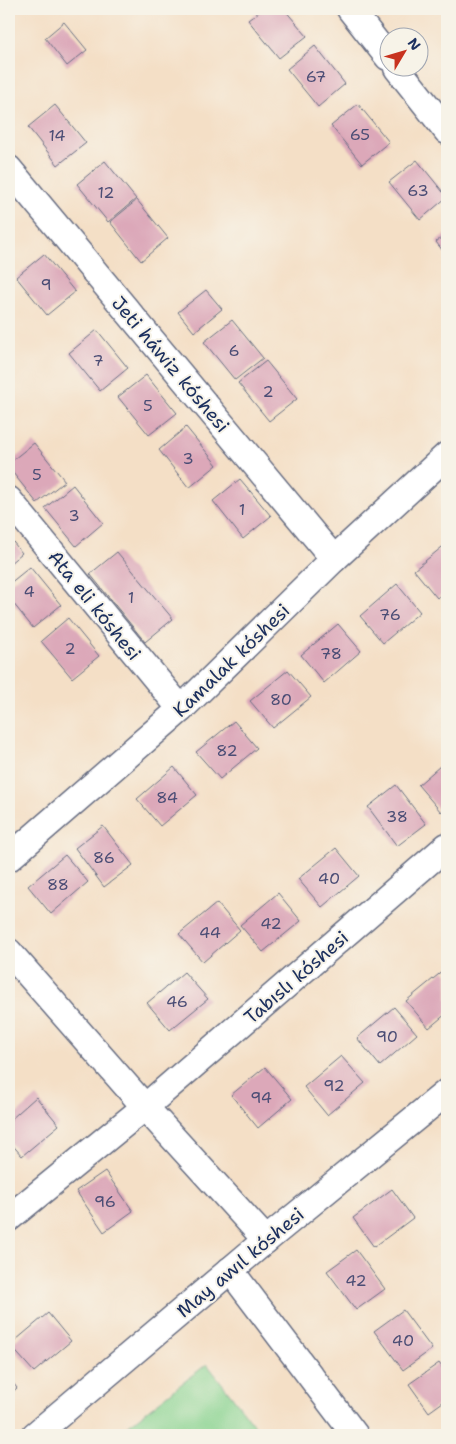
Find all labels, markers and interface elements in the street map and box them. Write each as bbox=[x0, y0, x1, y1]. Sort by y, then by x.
north arrow bbox=[378, 28, 428, 78]
text: N bbox=[404, 34, 425, 54]
house number: 67 bbox=[306, 66, 326, 87]
house number: 65 bbox=[350, 124, 370, 145]
house number: 14 bbox=[48, 125, 66, 146]
house number: 63 bbox=[407, 180, 429, 201]
house number: 12 bbox=[97, 182, 115, 203]
house number: 9 bbox=[40, 274, 52, 295]
street label: Jeti háwiz kóshesi bbox=[106, 291, 235, 438]
house number: 6 bbox=[228, 340, 240, 361]
house number: 7 bbox=[92, 350, 104, 371]
house number: 2 bbox=[262, 381, 274, 402]
house number: 5 bbox=[143, 395, 153, 416]
house number: 3 bbox=[182, 448, 194, 469]
house number: 5 bbox=[32, 464, 42, 485]
house number: 1 bbox=[239, 499, 245, 520]
house number: 3 bbox=[68, 505, 80, 526]
street label: Ata eli kóshesi bbox=[43, 545, 147, 666]
house number: 4 bbox=[23, 581, 35, 602]
house number: 1 bbox=[128, 587, 134, 608]
street label: Kamalak kóshesi bbox=[168, 598, 295, 723]
house number: 76 bbox=[379, 604, 401, 625]
house number: 2 bbox=[64, 638, 76, 659]
house number: 78 bbox=[320, 643, 342, 664]
house number: 80 bbox=[270, 689, 292, 710]
house number: 82 bbox=[216, 740, 238, 761]
house number: 84 bbox=[156, 787, 178, 808]
house number: 38 bbox=[386, 806, 408, 827]
house number: 86 bbox=[93, 847, 115, 868]
house number: 40 bbox=[318, 868, 340, 889]
house number: 88 bbox=[47, 874, 69, 895]
house number: 42 bbox=[260, 913, 282, 934]
house number: 44 bbox=[199, 922, 221, 943]
street label: Tabıslı kóshesi bbox=[239, 925, 354, 1030]
house number: 46 bbox=[166, 991, 188, 1012]
house number: 90 bbox=[376, 1026, 398, 1047]
house number: 92 bbox=[323, 1075, 345, 1096]
house number: 94 bbox=[250, 1087, 272, 1108]
house number: 96 bbox=[94, 1191, 116, 1212]
street label: May awıl kóshesi bbox=[171, 1202, 309, 1323]
house number: 42 bbox=[345, 1270, 367, 1291]
house number: 40 bbox=[392, 1330, 414, 1351]

